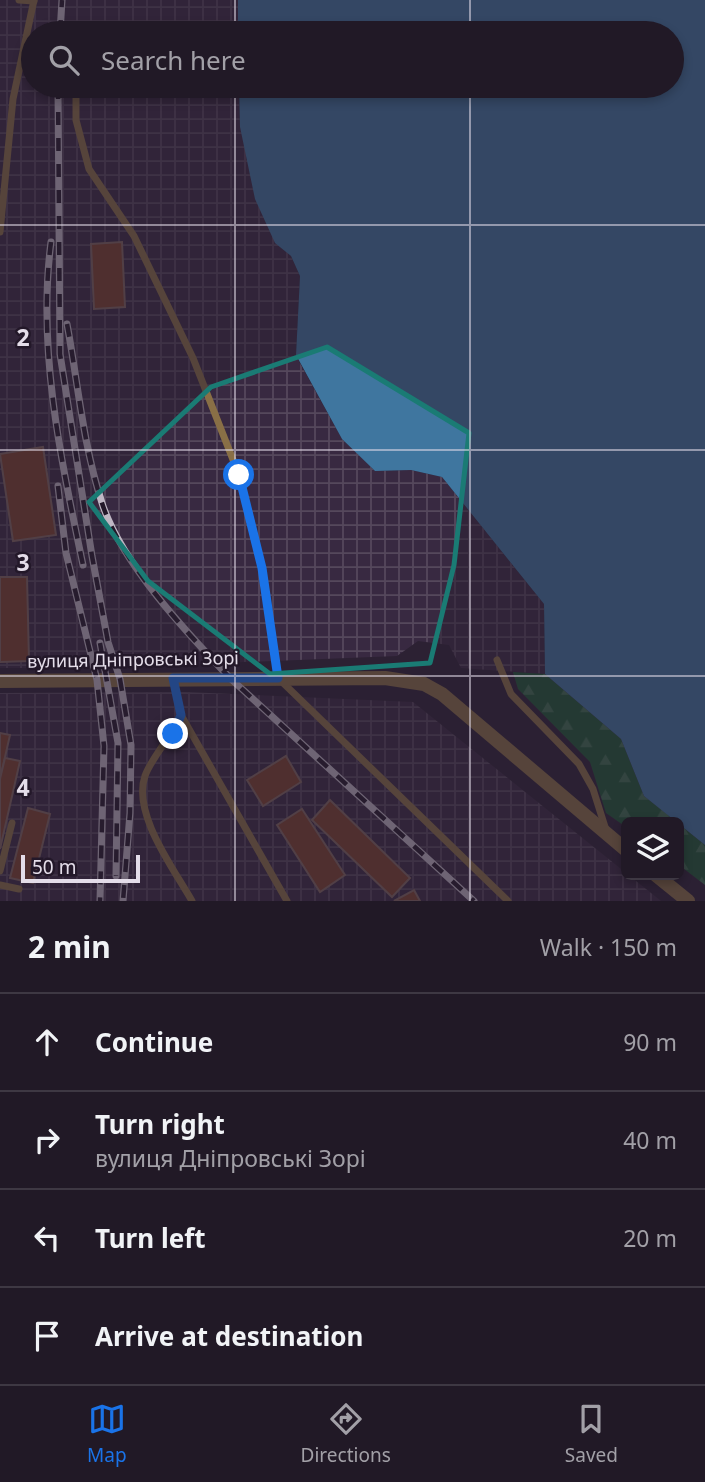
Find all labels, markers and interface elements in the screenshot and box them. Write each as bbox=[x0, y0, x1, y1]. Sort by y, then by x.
search box bbox=[21, 21, 684, 98]
icon: search bbox=[45, 41, 83, 79]
text: Search here bbox=[101, 42, 246, 78]
text: 2 bbox=[16, 321, 30, 353]
route start bbox=[223, 459, 254, 490]
text: 3 bbox=[16, 546, 30, 578]
street label: вулиця Дніпровські Зорі bbox=[27, 645, 239, 673]
route end bbox=[157, 718, 188, 749]
text: 4 bbox=[16, 771, 30, 803]
map controls bbox=[621, 817, 684, 880]
button: layers bbox=[621, 817, 684, 880]
scale bar bbox=[21, 852, 140, 884]
text: 50 m bbox=[32, 854, 76, 880]
text: 2 min bbox=[28, 926, 111, 967]
text: Walk · 150 m bbox=[540, 931, 677, 963]
icon: ahead bbox=[28, 1023, 66, 1061]
text: Continue bbox=[95, 1024, 213, 1060]
text: 90 m bbox=[623, 1026, 677, 1058]
text: Turn right bbox=[95, 1106, 225, 1142]
icon: right bbox=[28, 1121, 66, 1159]
text: 40 m bbox=[623, 1124, 677, 1156]
text: вулиця Дніпровські Зорі bbox=[95, 1142, 366, 1174]
icon: left bbox=[28, 1219, 66, 1257]
text: Turn left bbox=[95, 1220, 206, 1256]
text: 20 m bbox=[623, 1222, 677, 1254]
icon: arrive bbox=[28, 1317, 66, 1355]
text: Arrive at destination bbox=[95, 1318, 364, 1354]
tab: Map bbox=[87, 1400, 127, 1468]
tab: Directions bbox=[301, 1400, 391, 1468]
tab: Saved bbox=[565, 1400, 618, 1468]

